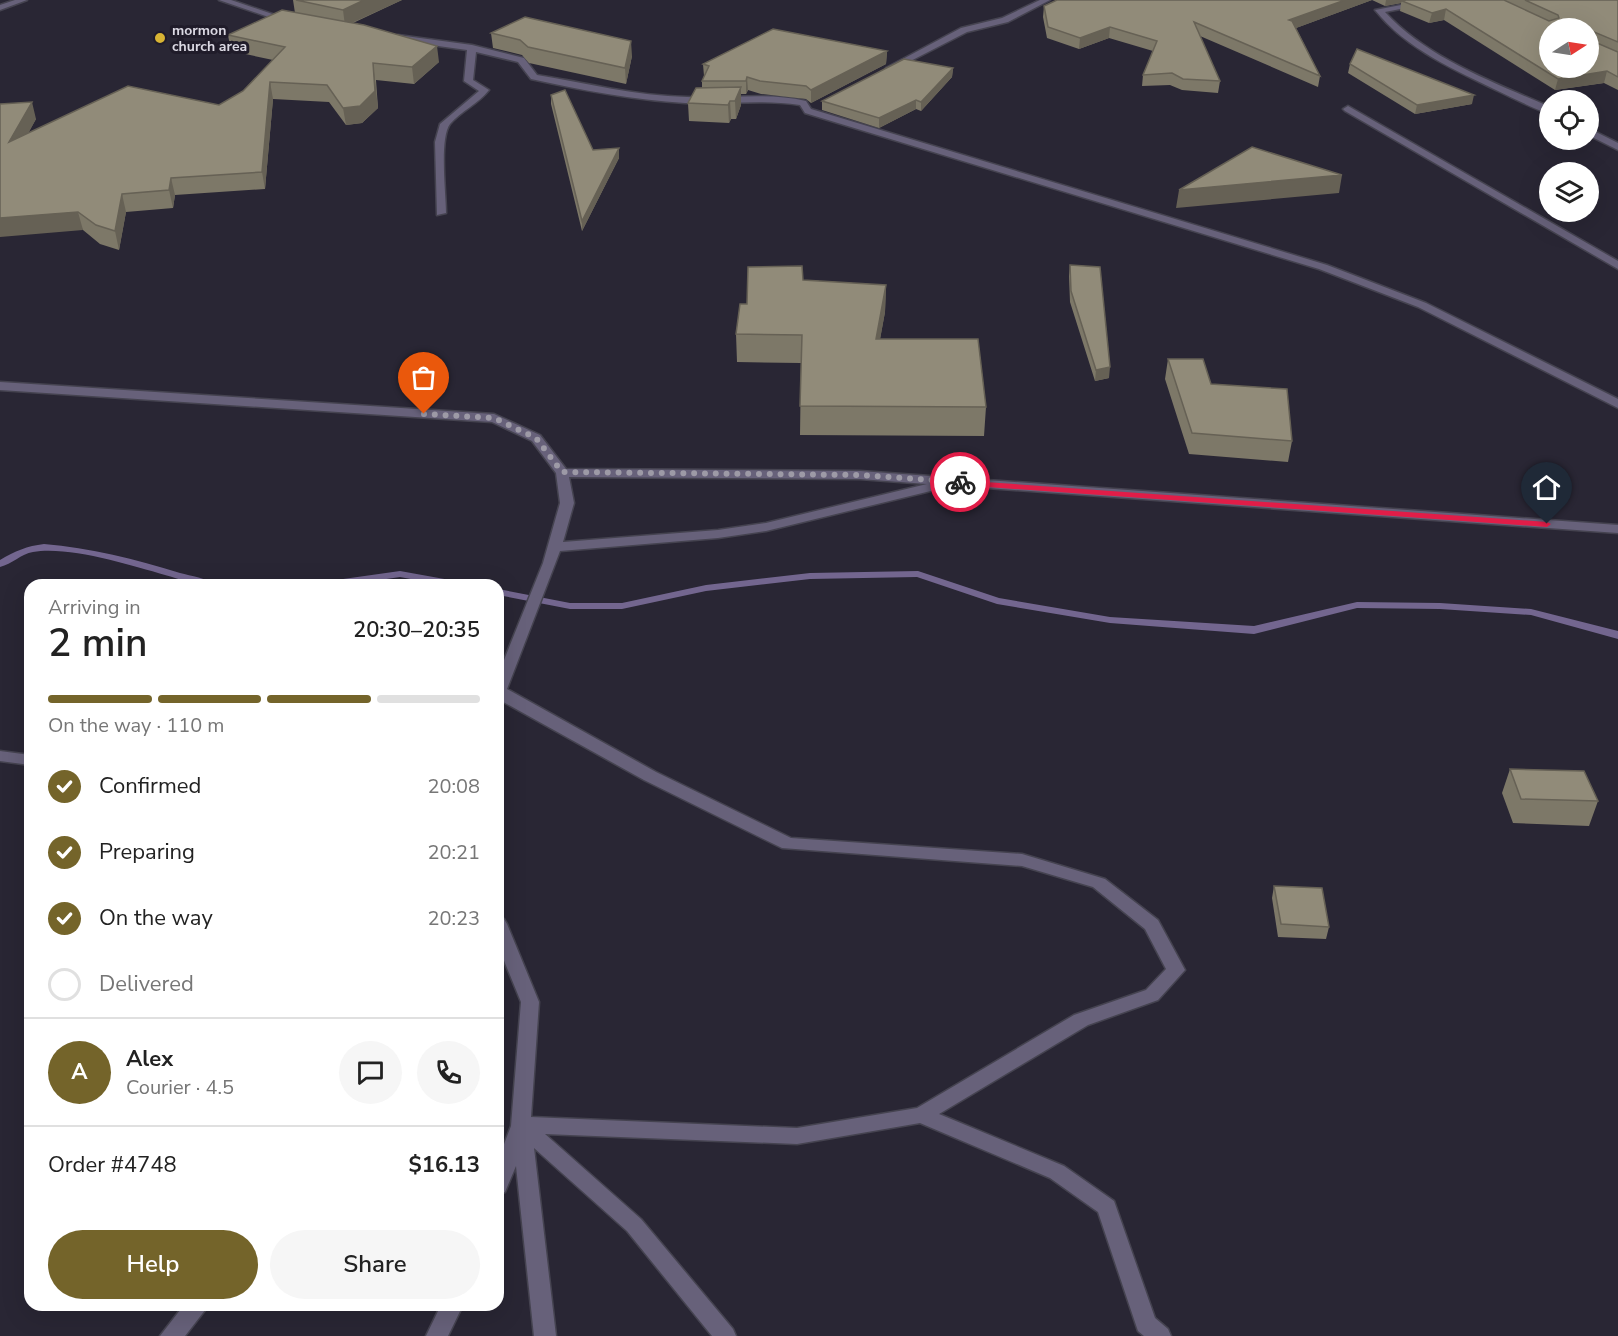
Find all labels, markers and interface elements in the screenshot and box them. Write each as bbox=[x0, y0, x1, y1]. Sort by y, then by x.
north arrow bbox=[1539, 18, 1599, 78]
map controls bbox=[1539, 18, 1599, 222]
place label: mormon church area bbox=[172, 21, 247, 56]
marker: mormon church area bbox=[153, 31, 167, 45]
button: locate bbox=[1539, 90, 1599, 150]
button: layers bbox=[1539, 162, 1599, 222]
pin bbox=[398, 352, 449, 414]
icon: bag bbox=[407, 361, 440, 394]
courier bbox=[930, 452, 990, 512]
pin bbox=[1521, 462, 1572, 524]
icon: bike bbox=[944, 466, 977, 499]
icon: home bbox=[1530, 471, 1563, 504]
text: Arriving in bbox=[48, 594, 141, 621]
text: 20:30–20:35 bbox=[353, 615, 480, 645]
text: 2 min bbox=[48, 617, 147, 670]
text: On the way · 110 m bbox=[48, 712, 224, 739]
icon: check bbox=[48, 770, 81, 803]
text: Confirmed bbox=[99, 771, 201, 801]
text: 20:08 bbox=[427, 773, 480, 800]
icon: check bbox=[48, 836, 81, 869]
text: Preparing bbox=[99, 837, 195, 867]
text: 20:21 bbox=[427, 839, 480, 866]
icon: check bbox=[48, 902, 81, 935]
text: On the way bbox=[99, 903, 213, 933]
text: 20:23 bbox=[427, 905, 480, 932]
text: Delivered bbox=[99, 969, 194, 999]
button: chat bbox=[339, 1041, 402, 1104]
button: phone bbox=[417, 1041, 480, 1104]
text: Alex bbox=[126, 1044, 173, 1074]
text: A bbox=[71, 1057, 88, 1087]
text: Courier · 4.5 bbox=[126, 1074, 234, 1101]
text: Order #4748 bbox=[48, 1150, 177, 1180]
text: $16.13 bbox=[409, 1150, 480, 1180]
button: Help bbox=[48, 1230, 258, 1299]
button: Share bbox=[270, 1230, 480, 1299]

